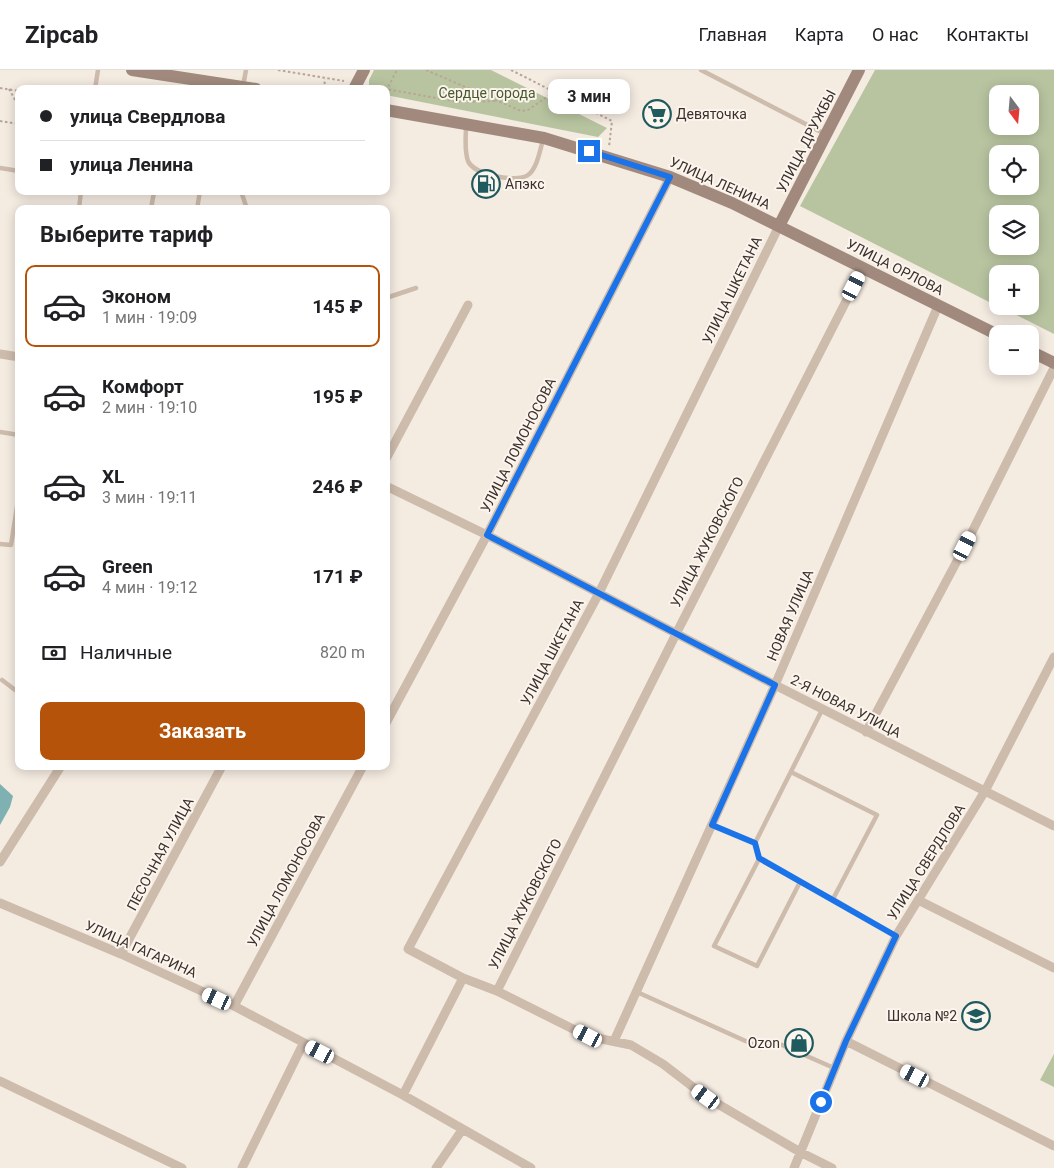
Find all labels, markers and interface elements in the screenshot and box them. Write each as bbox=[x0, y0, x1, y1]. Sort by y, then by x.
text: Zipcab bbox=[25, 21, 98, 49]
text: Главная bbox=[698, 24, 767, 45]
text: Карта bbox=[795, 24, 844, 45]
text: О нас bbox=[872, 24, 918, 45]
text: Контакты bbox=[946, 24, 1029, 45]
callout: 3 мин bbox=[548, 78, 630, 114]
park label: Сердце города bbox=[438, 85, 536, 101]
north arrow bbox=[989, 85, 1039, 135]
map controls bbox=[989, 85, 1039, 375]
text: 3 мин bbox=[567, 87, 611, 106]
street label: УЛИЦА ДРУЖБЫ bbox=[773, 87, 839, 195]
supermarket icon: Девяточка bbox=[642, 99, 672, 129]
text: улица Свердлова bbox=[70, 105, 226, 128]
place label: Девяточка bbox=[676, 106, 747, 122]
route end bbox=[578, 140, 600, 162]
button: locate bbox=[989, 145, 1039, 195]
text: улица Ленина bbox=[70, 153, 193, 176]
street label: УЛИЦА ЛЕНИНА bbox=[667, 154, 773, 212]
fuel station icon: Апэкс bbox=[471, 169, 501, 199]
place label: Апэкс bbox=[505, 176, 545, 192]
button: layers bbox=[989, 205, 1039, 255]
text: Выберите тариф bbox=[40, 222, 213, 247]
street label: УЛИЦА ШКЕТАНА bbox=[699, 234, 765, 346]
street label: УЛИЦА ОРЛОВА bbox=[844, 236, 946, 298]
button: + bbox=[989, 265, 1039, 315]
car bbox=[840, 269, 867, 303]
icon: car bbox=[42, 284, 87, 329]
text: Эконом bbox=[102, 285, 171, 308]
text: 145 ₽ bbox=[312, 295, 363, 318]
text: 1 мин · 19:09 bbox=[102, 308, 197, 327]
button: − bbox=[989, 325, 1039, 375]
icon: car bbox=[42, 374, 87, 419]
text: Комфорт bbox=[102, 375, 184, 398]
street label: УЛИЦА ЛОМОНОСОВА bbox=[477, 375, 559, 515]
text: 195 ₽ bbox=[312, 385, 363, 408]
text: 2 мин · 19:10 bbox=[102, 398, 197, 417]
icon: car bbox=[42, 464, 87, 509]
text: XL bbox=[102, 465, 124, 488]
street label: УЛИЦА ЖУКОВСКОГО bbox=[667, 474, 747, 610]
text: 246 ₽ bbox=[312, 475, 363, 498]
text: 3 мин · 19:11 bbox=[102, 488, 197, 507]
car bbox=[951, 529, 978, 563]
icon: car bbox=[42, 554, 87, 599]
text: Green bbox=[102, 555, 153, 578]
text: 171 ₽ bbox=[312, 565, 363, 588]
street label: НОВАЯ УЛИЦА bbox=[764, 567, 816, 663]
text: 4 мин · 19:12 bbox=[102, 578, 197, 597]
street label: УЛИЦА ШКЕТАНА bbox=[517, 596, 587, 708]
icon: cash bbox=[40, 639, 68, 667]
text: Наличные bbox=[80, 641, 172, 664]
text: 820 m bbox=[320, 643, 365, 662]
street label: 2-Я НОВАЯ УЛИЦА bbox=[788, 671, 904, 741]
button: Заказать bbox=[40, 702, 365, 760]
street label: ПЕСОЧНАЯ УЛИЦА bbox=[123, 795, 197, 913]
street label: УЛИЦА СВЕРДЛОВА bbox=[884, 801, 968, 923]
street label: УЛИЦА ЛОМОНОСОВА bbox=[244, 810, 328, 950]
street label: УЛИЦА ЖУКОВСКОГО bbox=[485, 836, 565, 972]
street label: УЛИЦА ГАГАРИНА bbox=[83, 917, 199, 981]
car bbox=[200, 986, 233, 1012]
school or university icon: Школа №2 bbox=[961, 1001, 991, 1031]
place label: Школа №2 bbox=[887, 1008, 957, 1024]
car bbox=[571, 1023, 604, 1049]
shop icon: Ozon bbox=[784, 1028, 814, 1058]
place label: Ozon bbox=[748, 1035, 780, 1051]
car bbox=[303, 1039, 336, 1065]
car bbox=[898, 1063, 931, 1089]
car bbox=[689, 1082, 722, 1112]
route start bbox=[810, 1091, 832, 1113]

